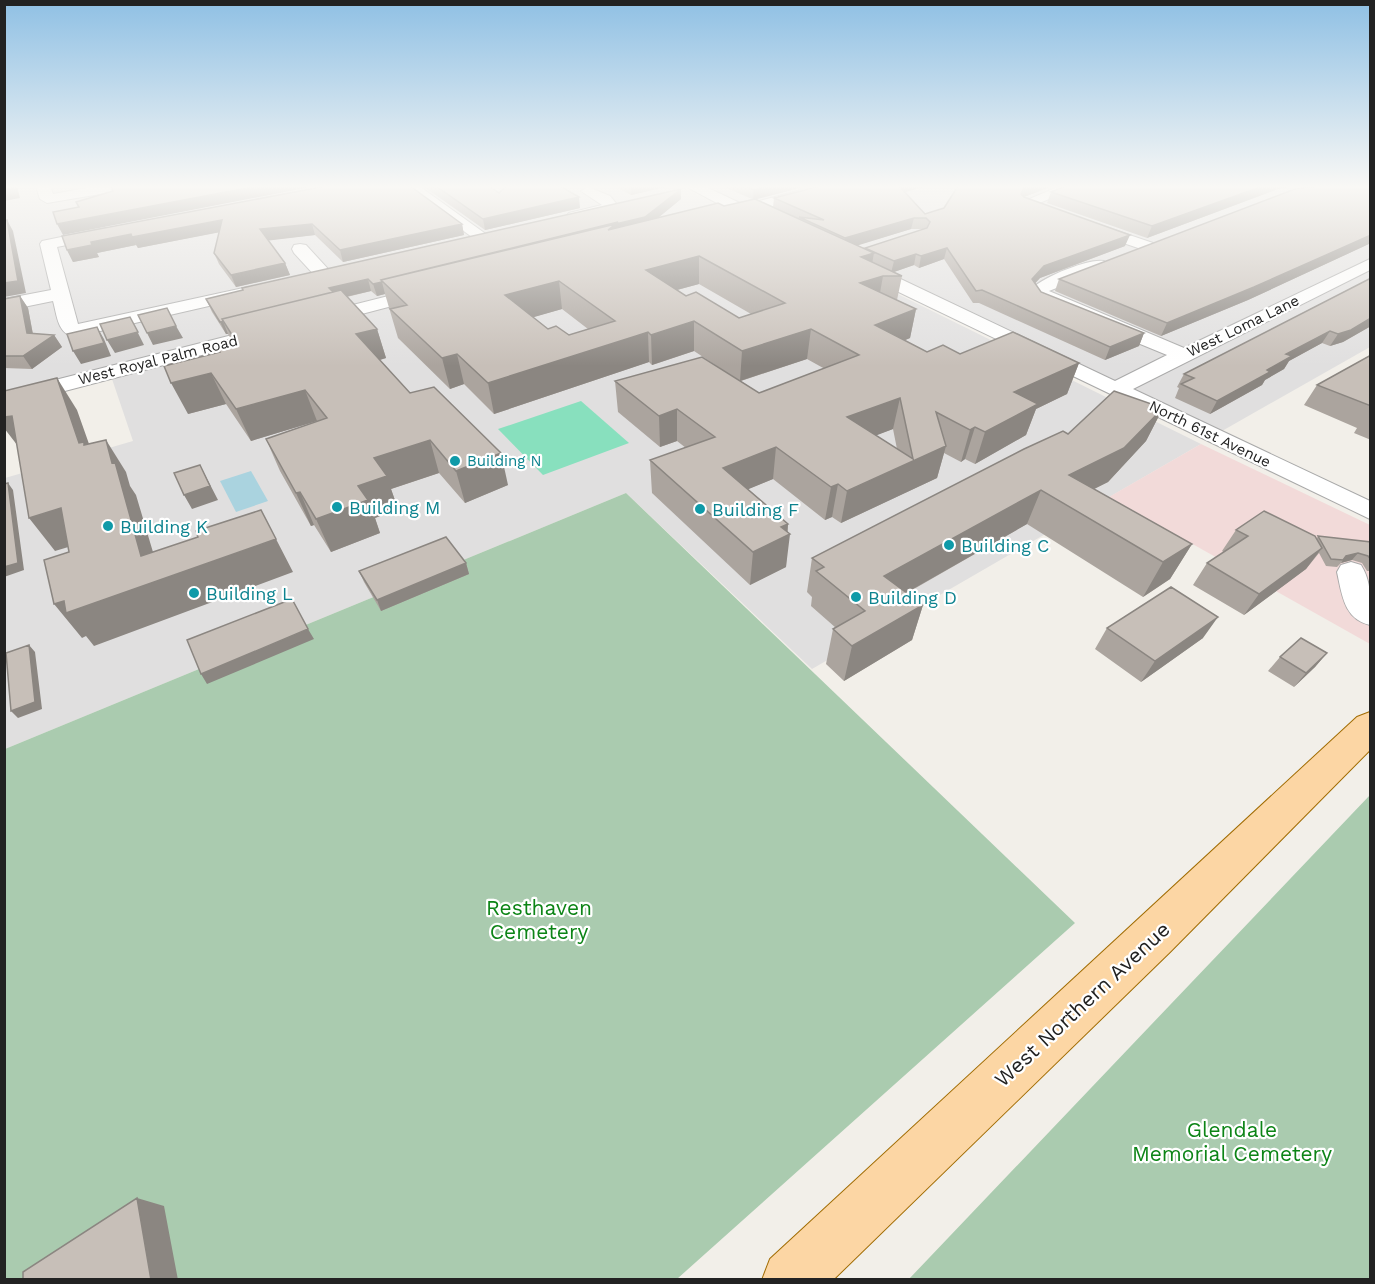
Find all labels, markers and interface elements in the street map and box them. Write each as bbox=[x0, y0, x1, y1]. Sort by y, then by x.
street label: West Loma Lane bbox=[1184, 291, 1302, 361]
street label: West Royal Palm Road bbox=[76, 331, 240, 389]
street label: North 61st Avenue bbox=[1146, 397, 1274, 471]
place label: Building N bbox=[467, 452, 541, 470]
marker: Building N bbox=[448, 454, 462, 468]
place label: Building M bbox=[349, 497, 440, 518]
place label: Building F bbox=[712, 499, 799, 520]
marker: Building M bbox=[330, 500, 344, 514]
marker: Building F bbox=[693, 502, 707, 516]
place label: Building K bbox=[120, 516, 208, 537]
marker: Building K bbox=[101, 519, 115, 533]
place label: Building C bbox=[961, 535, 1049, 556]
marker: Building C bbox=[942, 538, 956, 552]
place label: Building L bbox=[206, 583, 293, 604]
marker: Building L bbox=[187, 586, 201, 600]
place label: Building D bbox=[868, 587, 957, 608]
marker: Building D bbox=[849, 590, 863, 604]
park label: Resthaven Cemetery bbox=[486, 895, 592, 944]
street label: West Northern Avenue bbox=[989, 916, 1175, 1092]
park label: Glendale Memorial Cemetery bbox=[1132, 1117, 1332, 1166]

